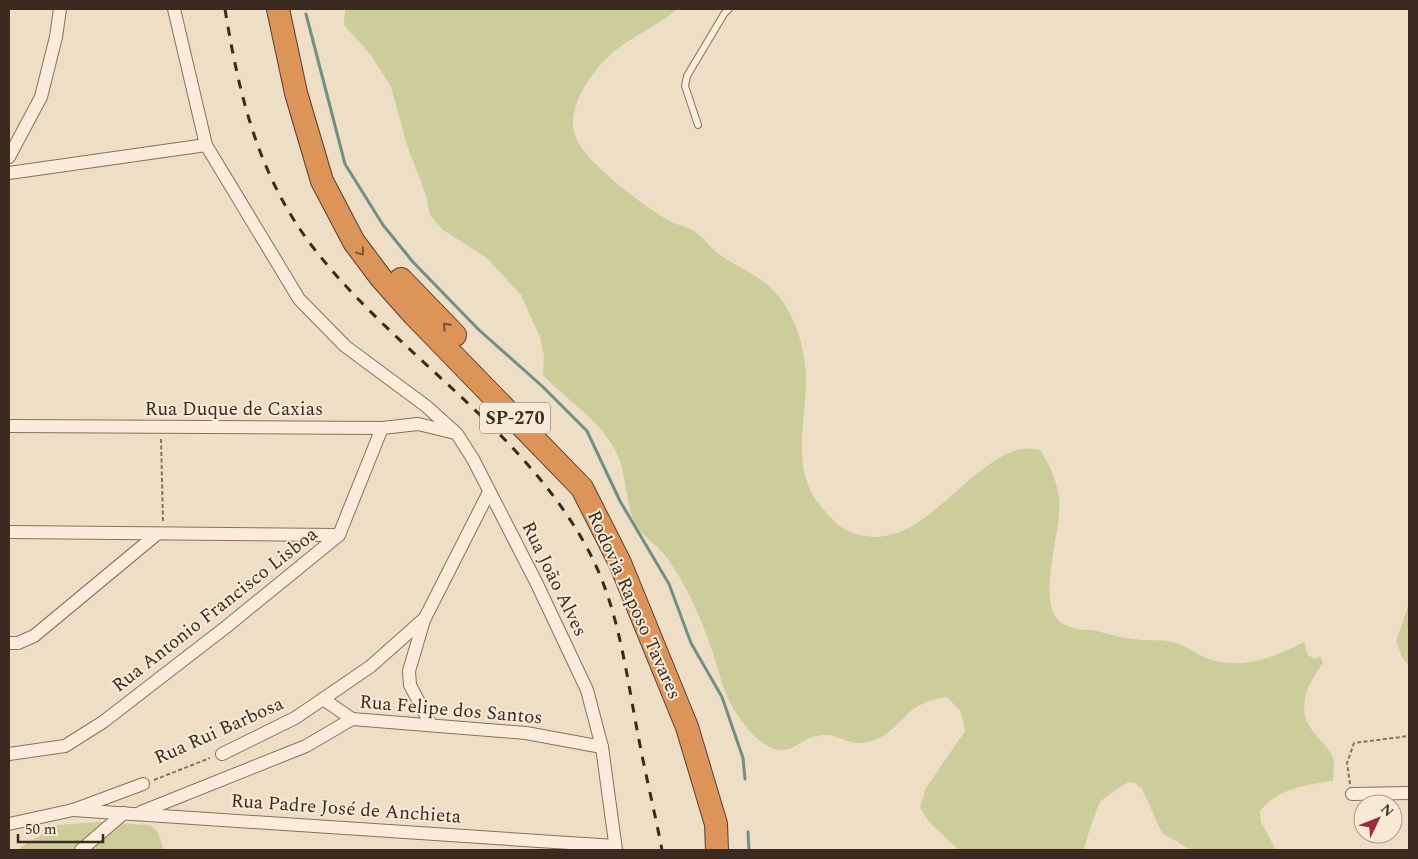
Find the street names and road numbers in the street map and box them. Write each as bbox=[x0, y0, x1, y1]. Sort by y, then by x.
street label: Rua Duque de Caxias bbox=[145, 395, 323, 424]
road number: SP-270 bbox=[480, 402, 550, 433]
street label: Rodovia Raposo Tavares bbox=[579, 506, 689, 704]
street label: Rua João Alves bbox=[514, 516, 594, 642]
street label: Rua Antonio Francisco Lisboa bbox=[106, 520, 325, 700]
street label: Rua Felipe dos Santos bbox=[358, 688, 544, 732]
street label: Rua Rui Barbosa bbox=[150, 689, 289, 773]
street label: Rua Padre José de Anchieta bbox=[230, 786, 463, 832]

